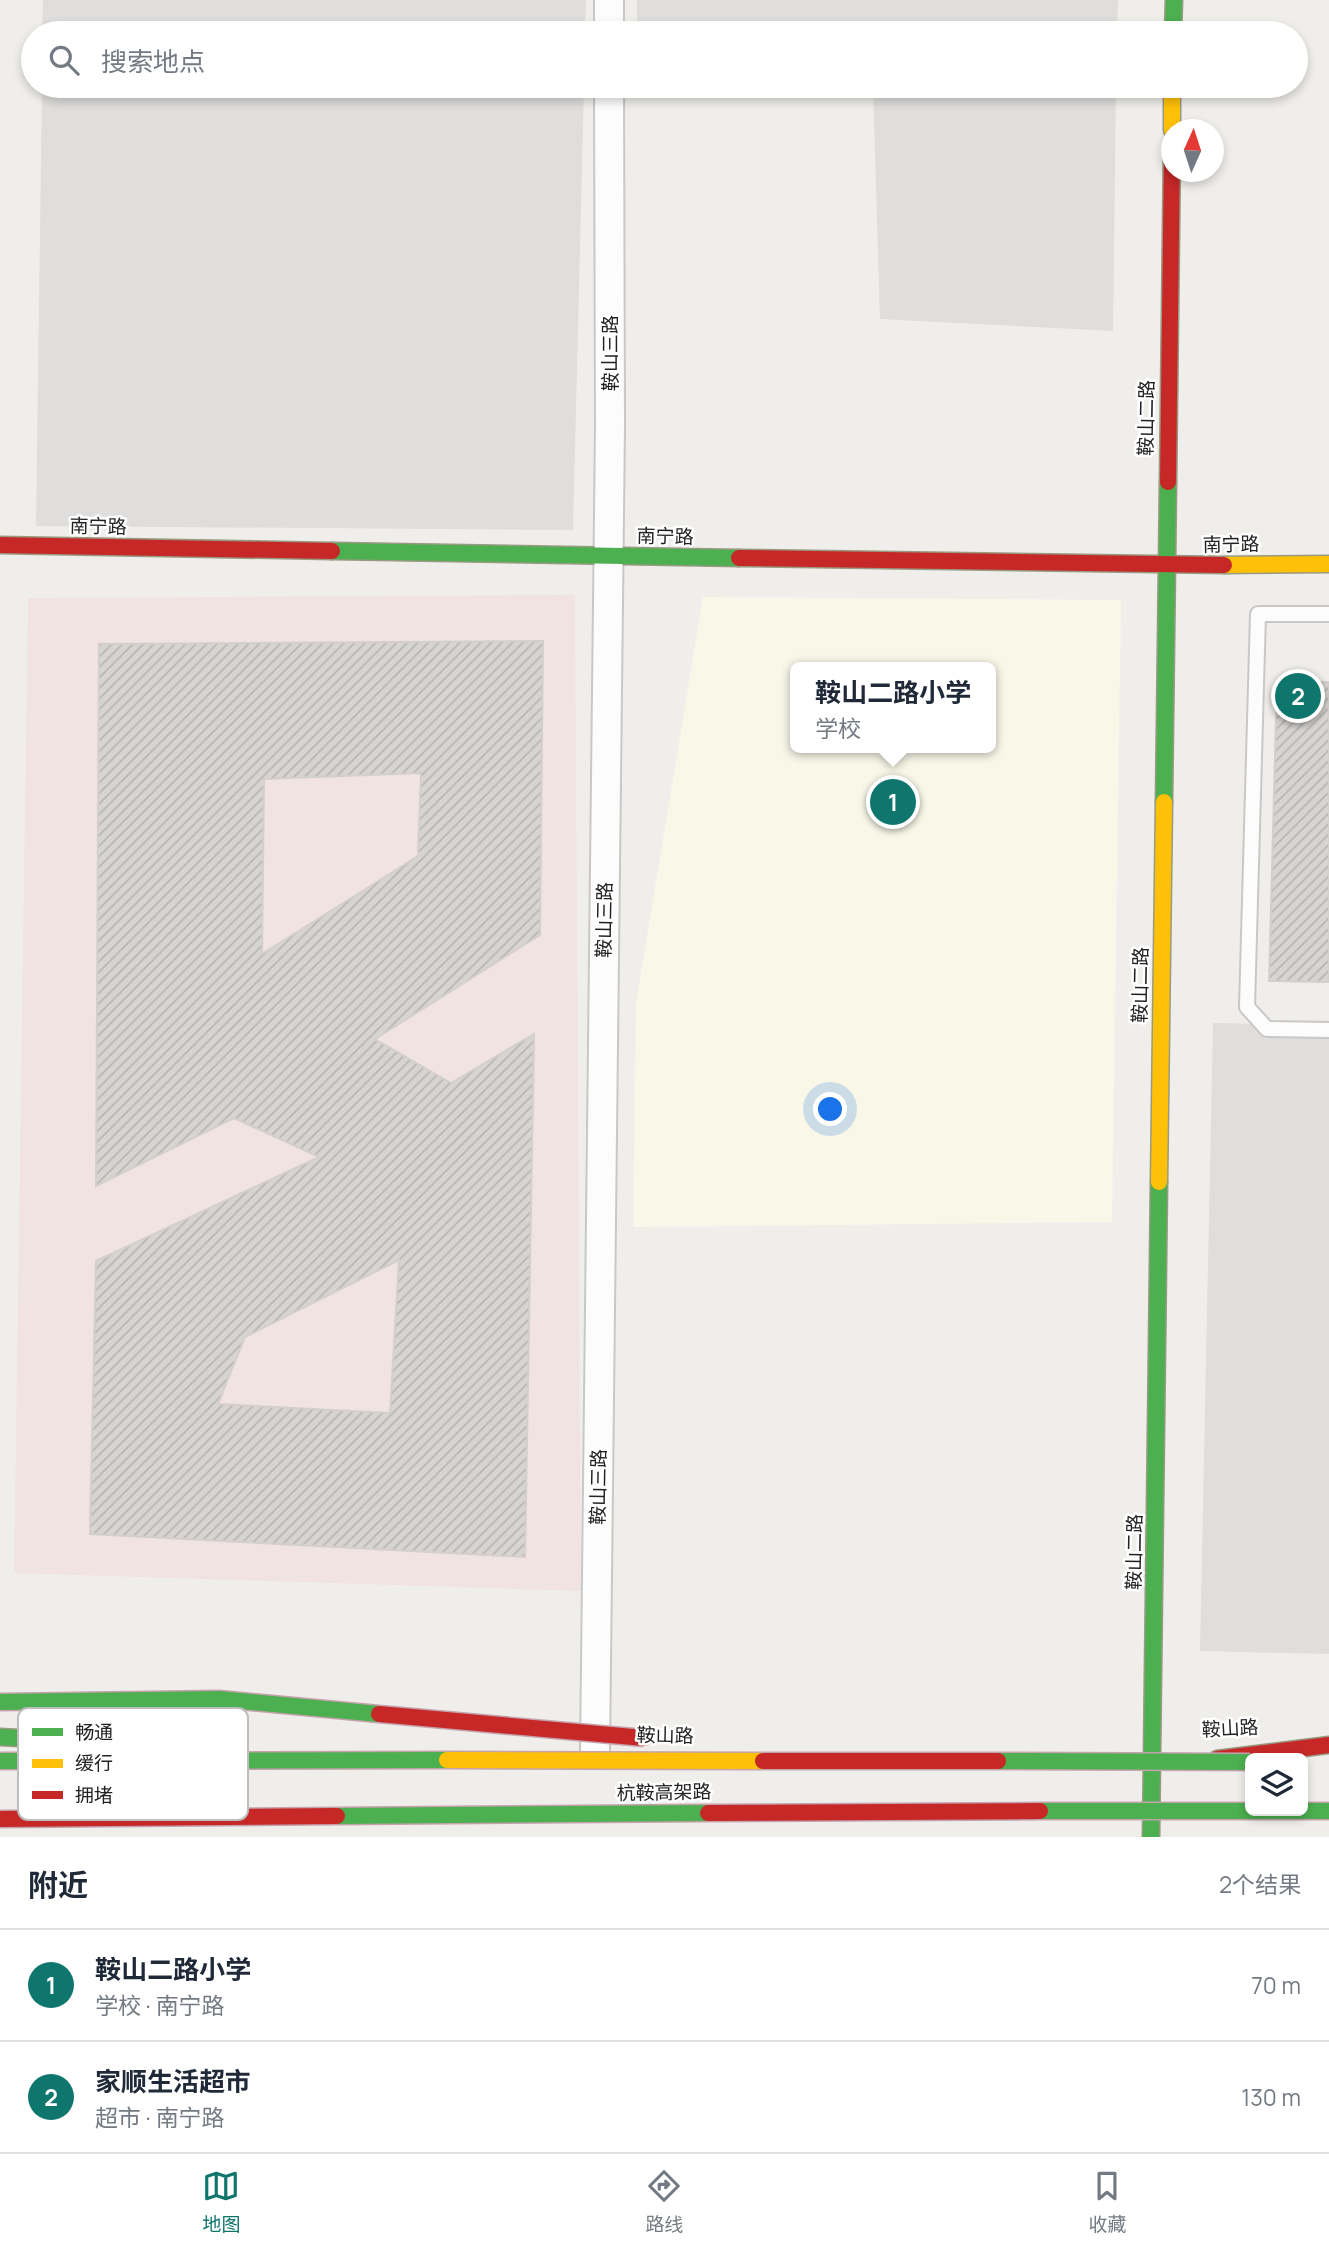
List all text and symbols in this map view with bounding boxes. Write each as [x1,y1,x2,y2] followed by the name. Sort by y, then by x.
[21,21,1308,98] search box
[45,41,83,79] icon: search
[101,43,205,79] text: 搜索地点
[1161,119,1224,182] north arrow
[597,315,623,391] street label: 鞍山三路
[1132,380,1160,456] street label: 鞍山二路
[69,513,127,539] street label: 南宁路
[636,523,694,549] street label: 南宁路
[1202,531,1260,557] street label: 南宁路
[790,662,996,753] popup
[1275,670,1321,722] pin: 2
[815,674,971,710] text: 鞍山二路小学
[815,712,861,744] text: 学校
[870,776,916,828] pin: 1
[590,882,618,958] street label: 鞍山三路
[1126,947,1154,1023] street label: 鞍山二路
[813,1092,847,1126] your location
[584,1449,612,1525] street label: 鞍山三路
[1120,1514,1148,1590] street label: 鞍山二路
[18,1708,248,1820] legend
[1201,1714,1259,1742] street label: 鞍山路
[75,1719,113,1745] text: 畅通
[636,1722,694,1748] street label: 鞍山路
[75,1750,113,1776] text: 缓行
[1245,1753,1308,1816] map controls
[1245,1753,1308,1816] button: layers
[616,1778,712,1806] street label: 杭鞍高架路
[75,1782,113,1808] text: 拥堵
[28,1864,88,1905] text: 附近
[1219,1868,1301,1900] text: 2个结果
[95,1951,251,1987] text: 鞍山二路小学
[46,1969,56,2001] text: 1
[1251,1969,1301,2001] text: 70 m
[95,1989,224,2021] text: 学校 · 南宁路
[95,2063,251,2099] text: 家顺生活超市
[44,2081,58,2113] text: 2
[1241,2081,1301,2113] text: 130 m
[95,2101,224,2133] text: 超市 · 南宁路
[202,2167,241,2237] tab: 地图
[645,2167,684,2237] tab: 路线
[1088,2167,1127,2237] tab: 收藏

